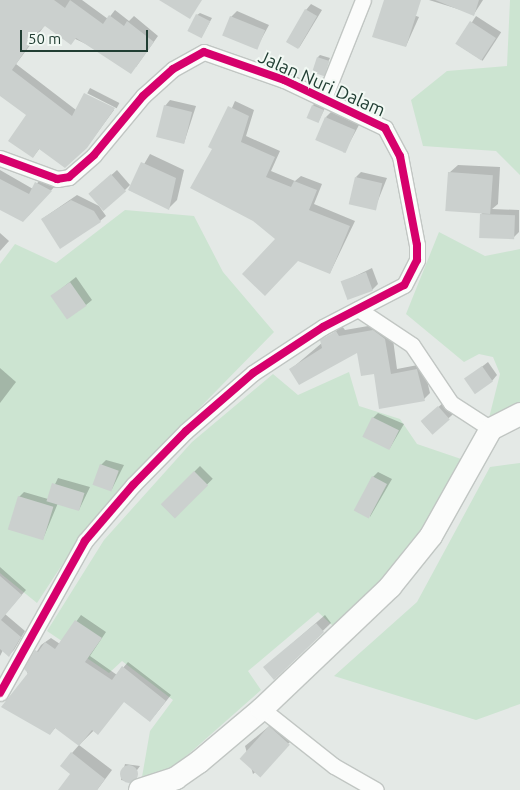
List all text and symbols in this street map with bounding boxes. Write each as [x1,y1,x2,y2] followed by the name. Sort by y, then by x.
[22,20,150,52] scale bar
[28,30,61,47] text: 50 m
[255,45,389,121] street label: Jalan Nuri Dalam

